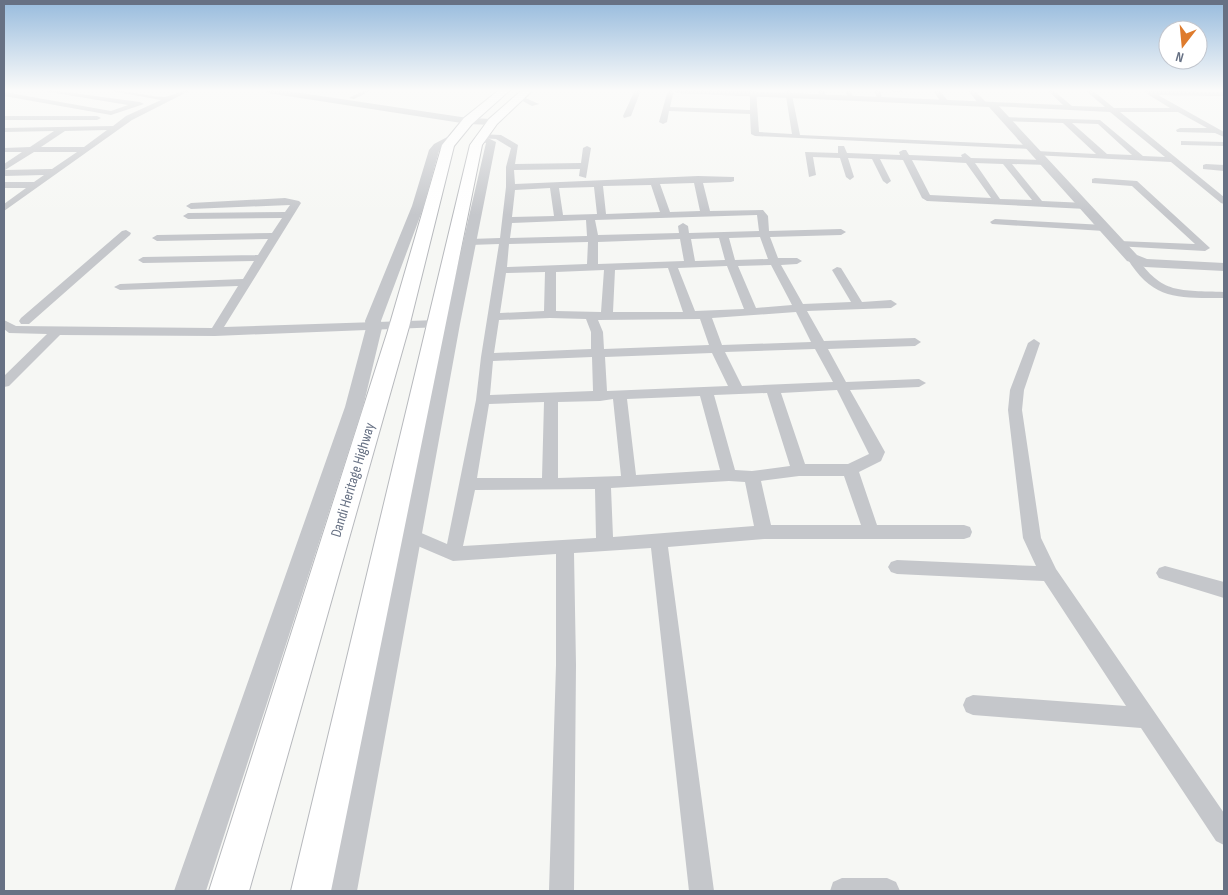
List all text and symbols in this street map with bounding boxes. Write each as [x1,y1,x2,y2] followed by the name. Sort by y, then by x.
[1158,20,1208,70] north arrow
[1174,48,1185,66] text: N
[327,420,380,540] street label: Dandi Heritage Highway

